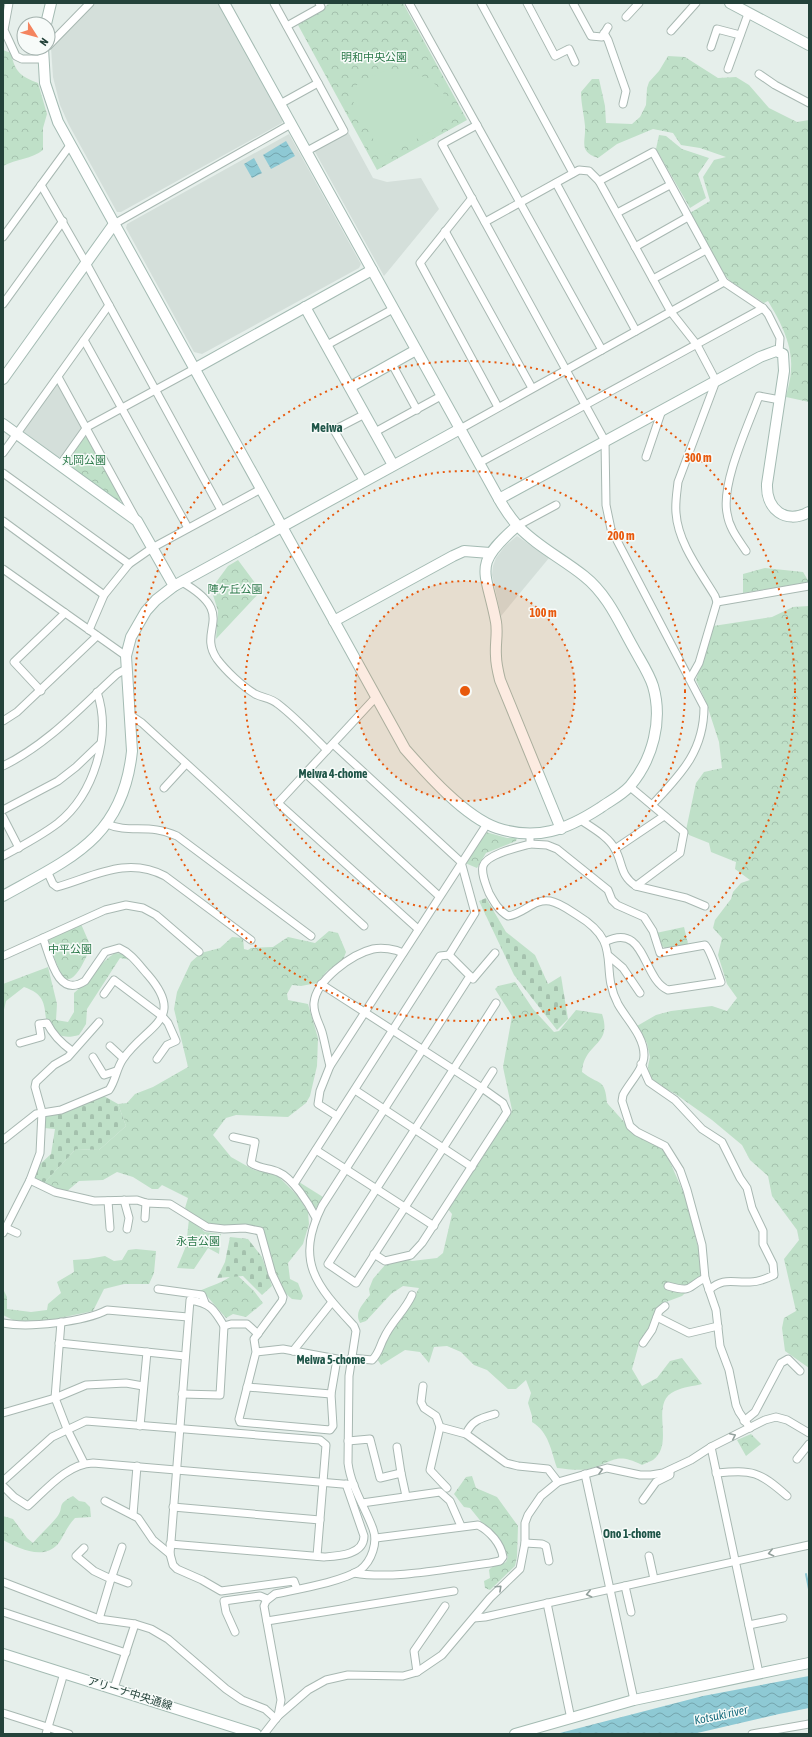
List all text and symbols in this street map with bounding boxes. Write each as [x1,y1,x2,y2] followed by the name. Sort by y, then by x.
[16,16,56,56] north arrow
[37,36,51,48] text: N
[341,51,407,63] park label: 明和中央公園
[311,420,343,435] district label: Meiwa
[684,451,712,465] text: 300 m
[62,454,106,466] park label: 丸岡公園
[607,529,635,543] text: 200 m
[208,583,263,595] park label: 陣ケ丘公園
[529,606,557,620] text: 100 m
[458,684,472,698] centre of rings
[298,767,368,781] district label: Meiwa 4-chome
[48,943,92,955] park label: 中平公園
[176,1235,220,1247] park label: 永吉公園
[296,1353,366,1367] district label: Meiwa 5-chome
[729,1433,736,1441] one-way arrow
[596,1466,603,1475] one-way arrow
[603,1527,662,1541] district label: Ono 1-chome
[768,1549,774,1557] one-way arrow
[494,1586,502,1593] one-way arrow
[586,1589,593,1597] one-way arrow
[86,1674,174,1712] street label: アリーナ中央通線
[693,1702,749,1727] water label: Kotsuki river

